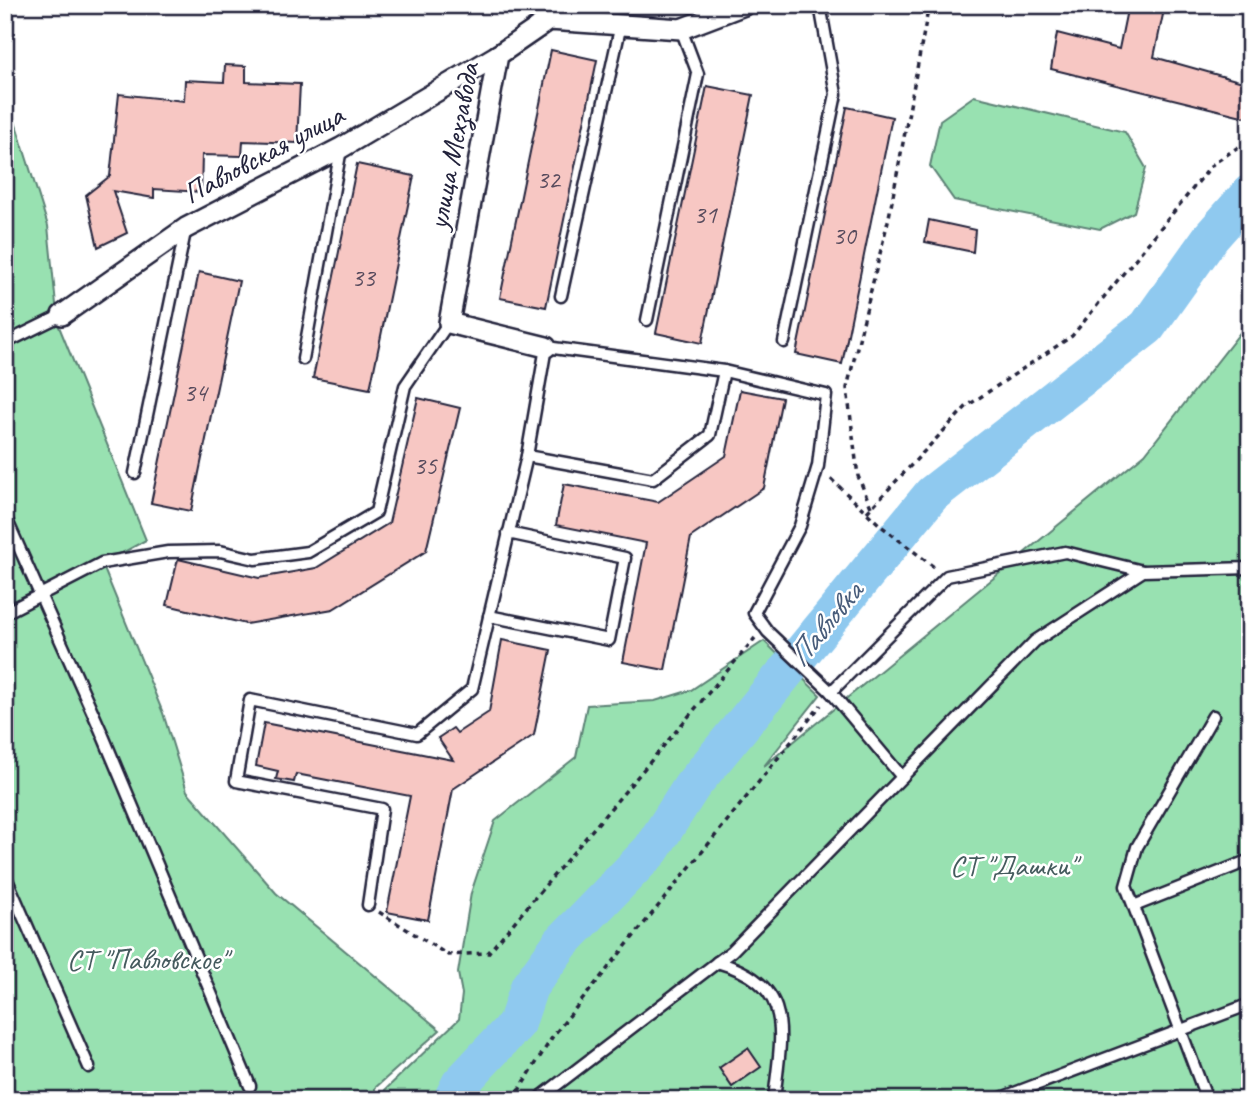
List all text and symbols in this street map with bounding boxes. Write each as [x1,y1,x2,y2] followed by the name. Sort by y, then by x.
[418,58,488,234] street label: улица Мехзавода
[176,95,352,212] street label: Павловская улица
[536,163,562,196] house number: 32
[693,198,718,231] house number: 31
[832,219,858,252] house number: 30
[351,261,377,294] house number: 33
[183,376,209,409] house number: 34
[413,449,438,482] house number: 35
[778,570,874,675] water label: Павловка
[950,846,1082,884] park label: СТ "Дашки"
[67,940,233,978] park label: СТ "Павловское"

